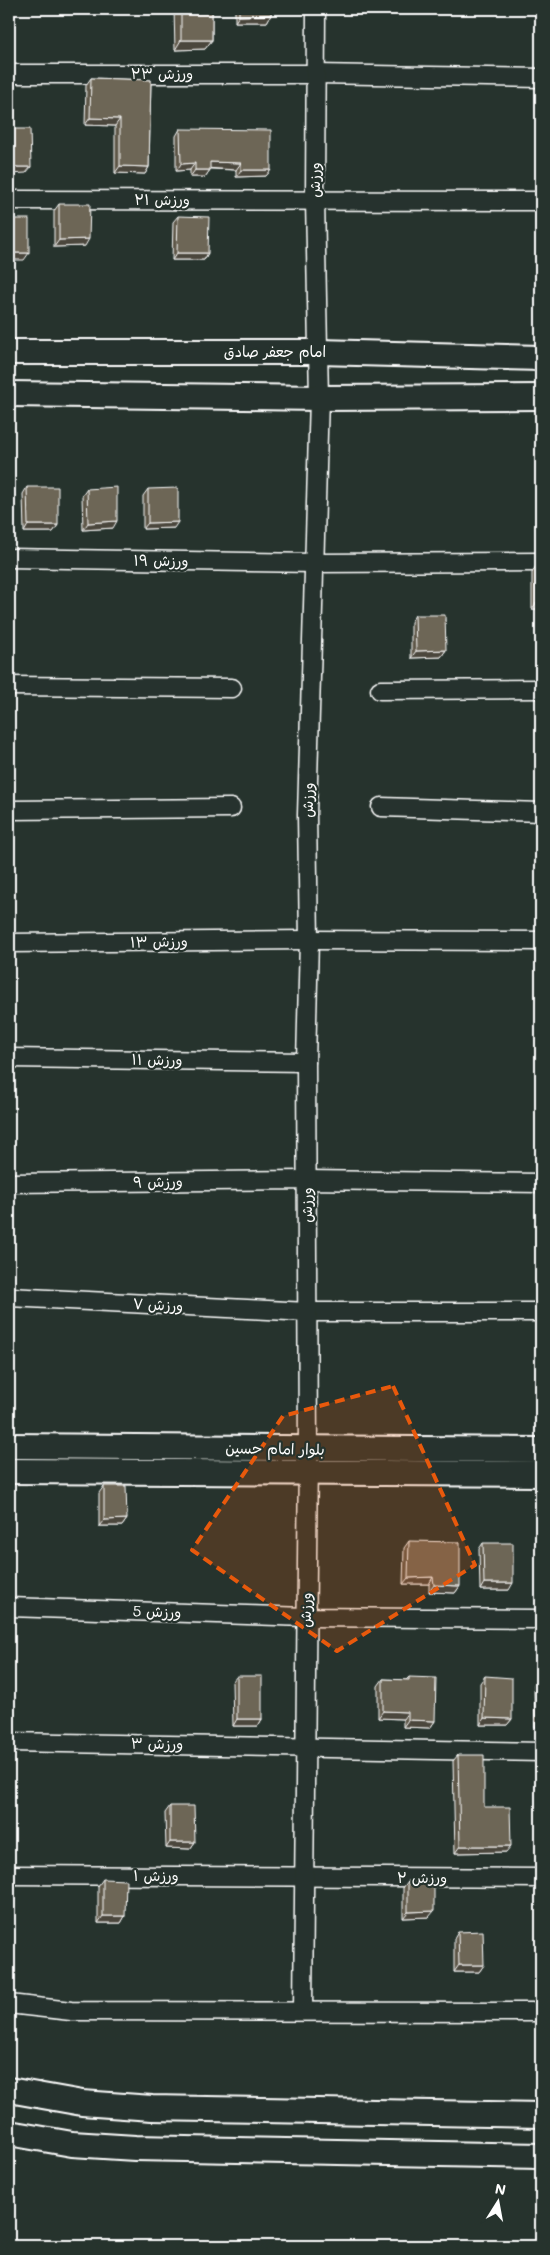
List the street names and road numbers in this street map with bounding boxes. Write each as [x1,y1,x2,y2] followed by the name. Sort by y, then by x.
[131,63,193,83] street label: ورزش ۲۳
[304,162,324,198] street label: ورزش
[134,189,190,209] street label: ورزش ۲۱
[224,341,326,363] street label: امام جعفر صادق
[133,550,189,570] street label: ورزش ۱۹
[297,782,317,818] street label: ورزش
[130,930,188,952] street label: ورزش ۱۳
[131,1049,183,1069] street label: ورزش ۱۱
[133,1171,183,1191] street label: ورزش ۹
[296,1187,316,1223] street label: ورزش
[132,1293,184,1315] street label: ورزش ۷
[225,1437,325,1461] street label: بلوار امام حسین
[295,1592,315,1628] street label: ورزش
[132,1600,182,1622] street label: ورزش 5
[131,1733,183,1753] street label: ورزش ۳
[133,1865,179,1885] street label: ورزش ۱
[397,1867,447,1887] street label: ورزش ۲

